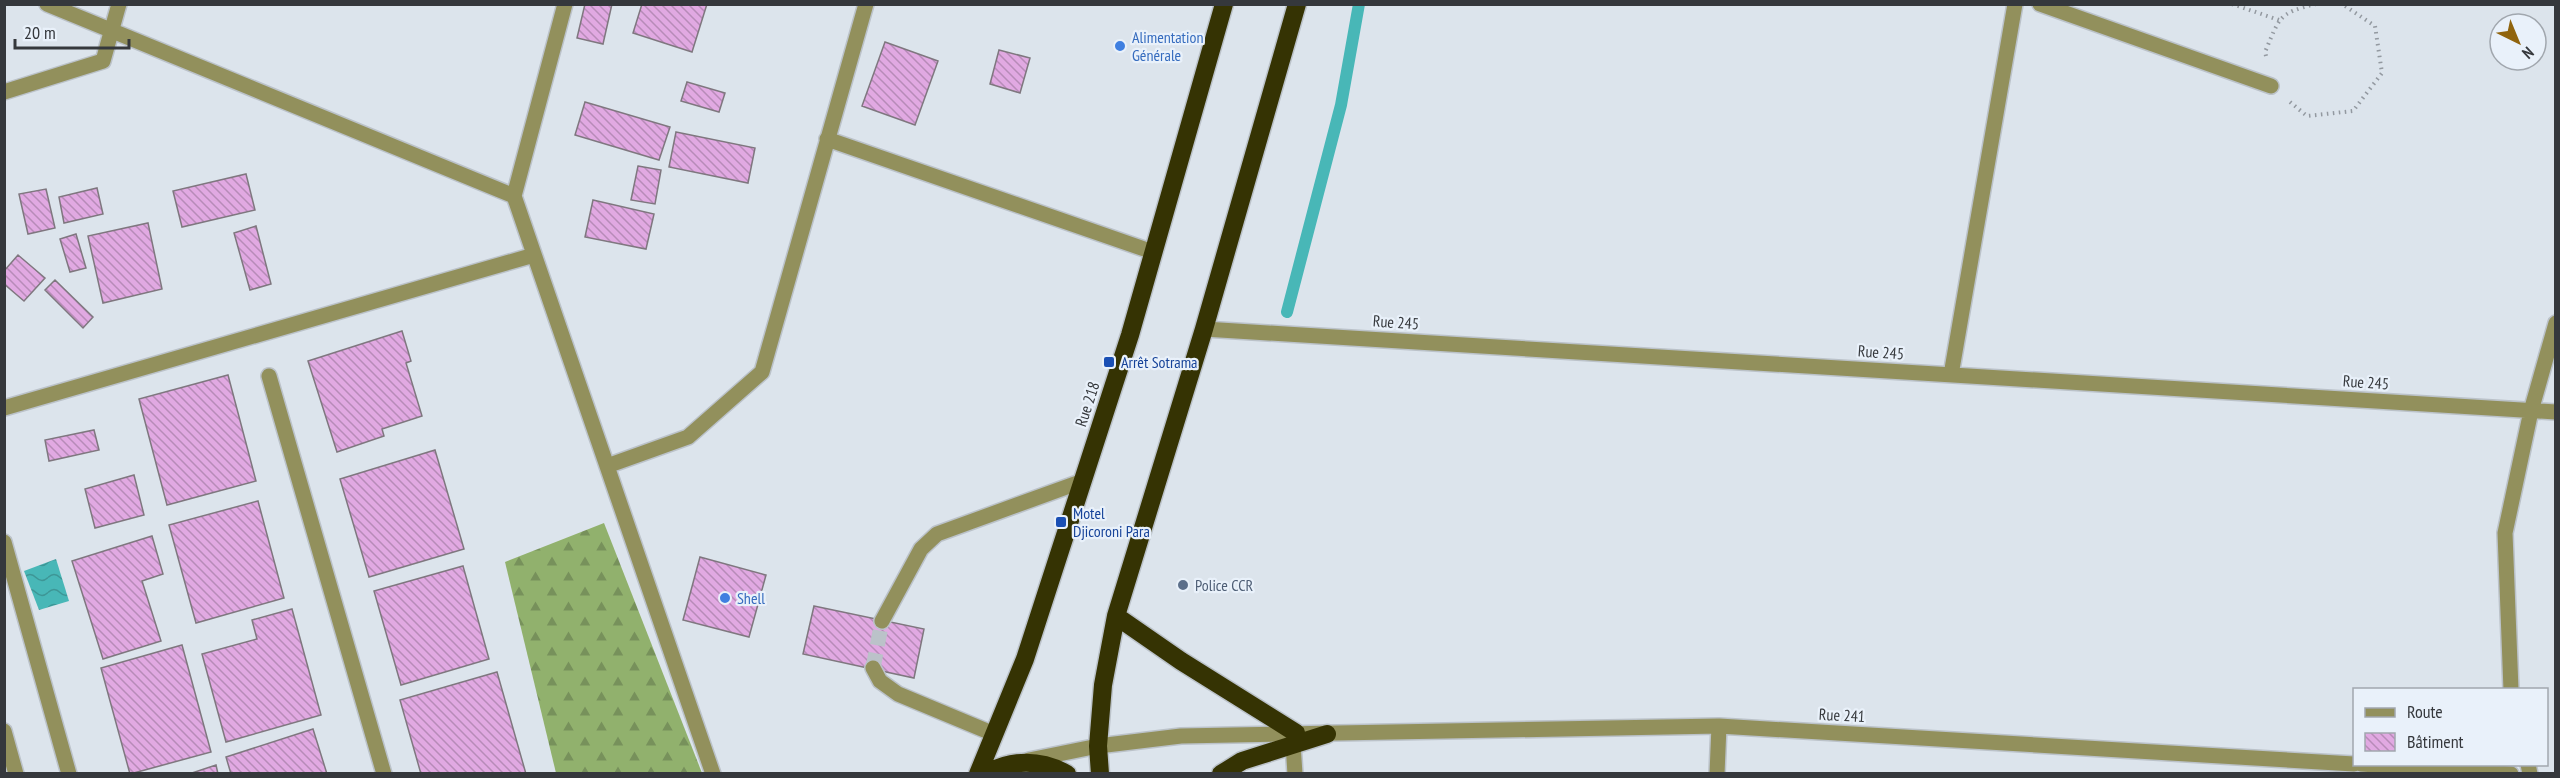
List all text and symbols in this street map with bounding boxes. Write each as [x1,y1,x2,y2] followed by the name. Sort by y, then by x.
[15,12,129,50] scale bar
[2488,12,2548,72] north arrow
[24,21,56,44] text: 20 m
[1132,27,1203,65] place label: Alimentation Générale
[1113,39,1127,53] marker: Alimentation Générale
[2518,43,2538,63] text: N
[1372,310,1420,334] street label: Rue 245
[1857,340,1905,364] street label: Rue 245
[1121,352,1198,372] place label: Arrêt Sotrama
[1102,355,1116,369] marker: Arrêt Sotrama
[2342,370,2390,394] street label: Rue 245
[1070,379,1104,429] street label: Rue 218
[1073,503,1150,541] place label: Motel Djicoroni Para
[1054,515,1068,529] marker: Motel Djicoroni Para
[1195,575,1254,595] place label: Police CCR
[1176,578,1190,592] marker: Police CCR
[737,588,765,608] place label: Shell
[718,591,732,605] marker: Shell
[2353,688,2548,766] legend
[2407,700,2443,723] text: Route
[1818,704,1866,726] street label: Rue 241
[2407,730,2464,753] text: Bâtiment

